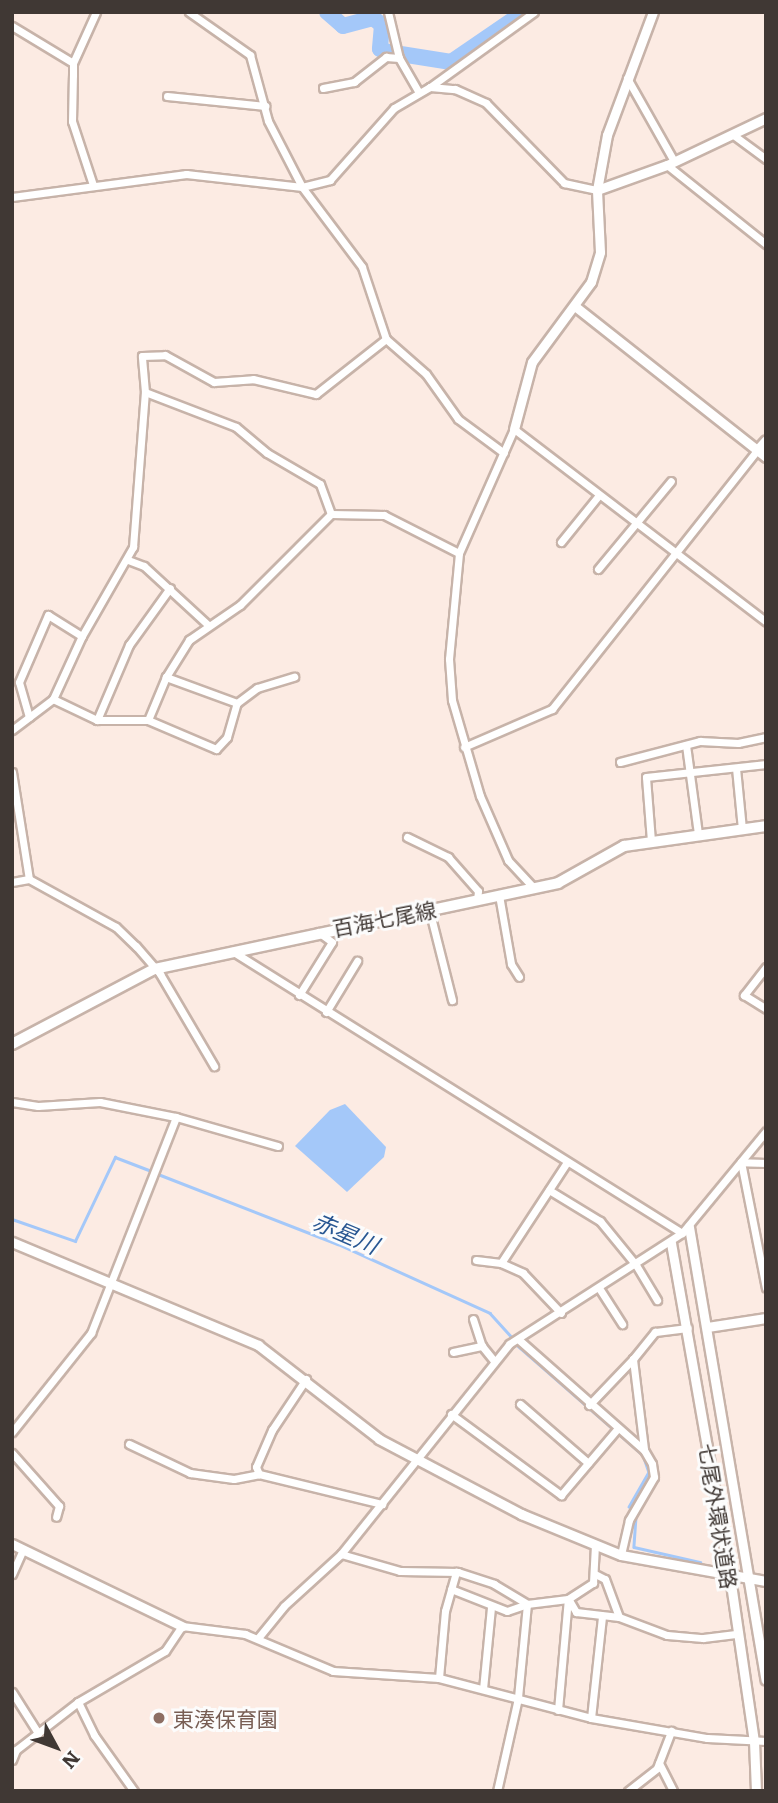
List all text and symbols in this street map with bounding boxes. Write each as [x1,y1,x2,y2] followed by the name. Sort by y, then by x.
[330,896,438,940] street label: 百海七尾線
[309,1206,383,1258] water label: 赤星川
[695,1441,743,1591] street label: 七尾外環状道路
[173,1705,278,1731] place label: 東湊保育園
[151,1710,167,1726] marker: 東湊保育園
[21,1712,91,1782] north arrow
[56,1746,88,1776] text: N

